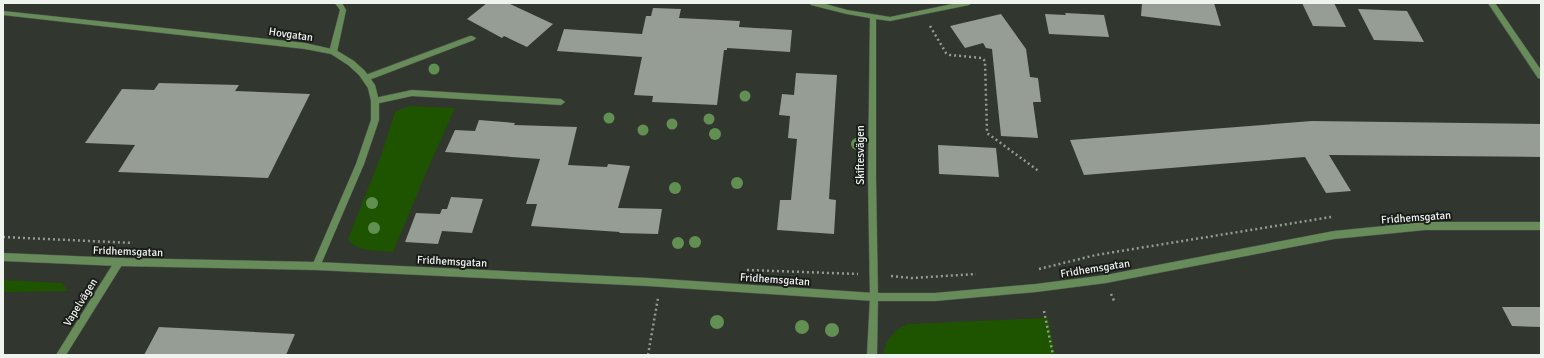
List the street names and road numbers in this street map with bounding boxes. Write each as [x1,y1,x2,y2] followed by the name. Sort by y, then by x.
[268,25,314,44] street label: Hovgatan
[854,125,867,185] street label: Skiftesvägen
[1381,209,1452,226] street label: Fridhemsgatan
[93,244,163,259] street label: Fridhemsgatan
[417,253,487,270] street label: Fridhemsgatan
[1059,257,1131,280] street label: Fridhemsgatan
[739,271,810,288] street label: Fridhemsgatan
[61,276,100,329] street label: Vapelvägen

